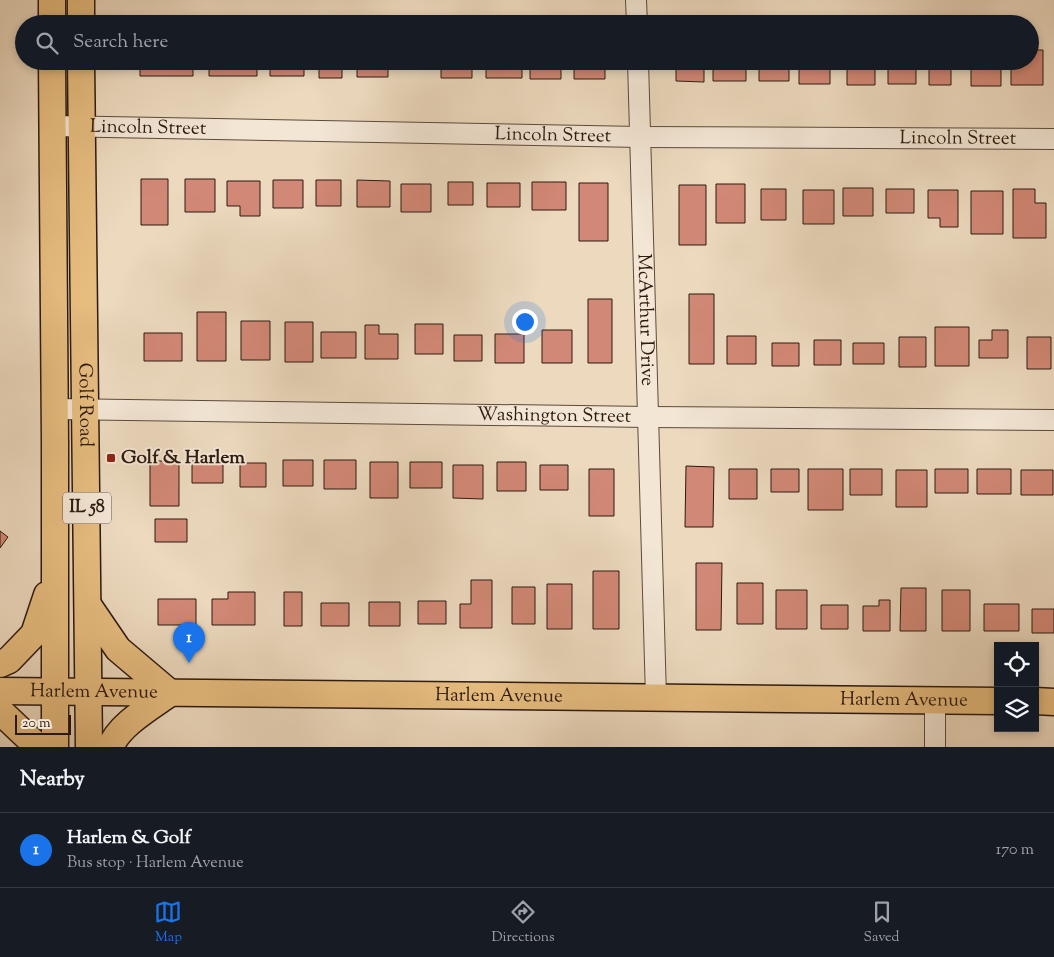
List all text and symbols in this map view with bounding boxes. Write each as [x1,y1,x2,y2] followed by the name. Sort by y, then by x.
[15,15,1039,70] search box
[33,29,61,57] icon: search
[73,29,168,56] text: Search here
[89,113,207,142] street label: Lincoln Street
[494,121,612,150] street label: Lincoln Street
[900,125,1017,152] street label: Lincoln Street
[630,253,661,387] street label: McArthur Drive
[512,309,538,335] your location
[71,363,99,448] street label: Golf Road
[477,401,632,430] street label: Washington Street
[121,445,245,472] place label: Golf & Harlem
[105,452,117,464] marker: Golf & Harlem
[63,492,111,524] road number: IL 58
[173,622,205,663] pin: 1
[994,642,1039,732] map controls
[994,642,1039,687] button: locate
[30,678,158,706] street label: Harlem Avenue
[435,682,563,710] street label: Harlem Avenue
[840,686,968,714] street label: Harlem Avenue
[994,687,1039,732] button: layers
[15,712,71,735] scale bar
[22,714,51,734] text: 20 m
[20,765,85,795] text: Nearby
[67,825,191,852] text: Harlem & Golf
[33,839,39,862] text: 1
[996,839,1034,862] text: 170 m
[67,852,244,875] text: Bus stop · Harlem Avenue
[154,898,182,948] tab: Map
[491,898,555,948] tab: Directions
[864,898,899,948] tab: Saved

